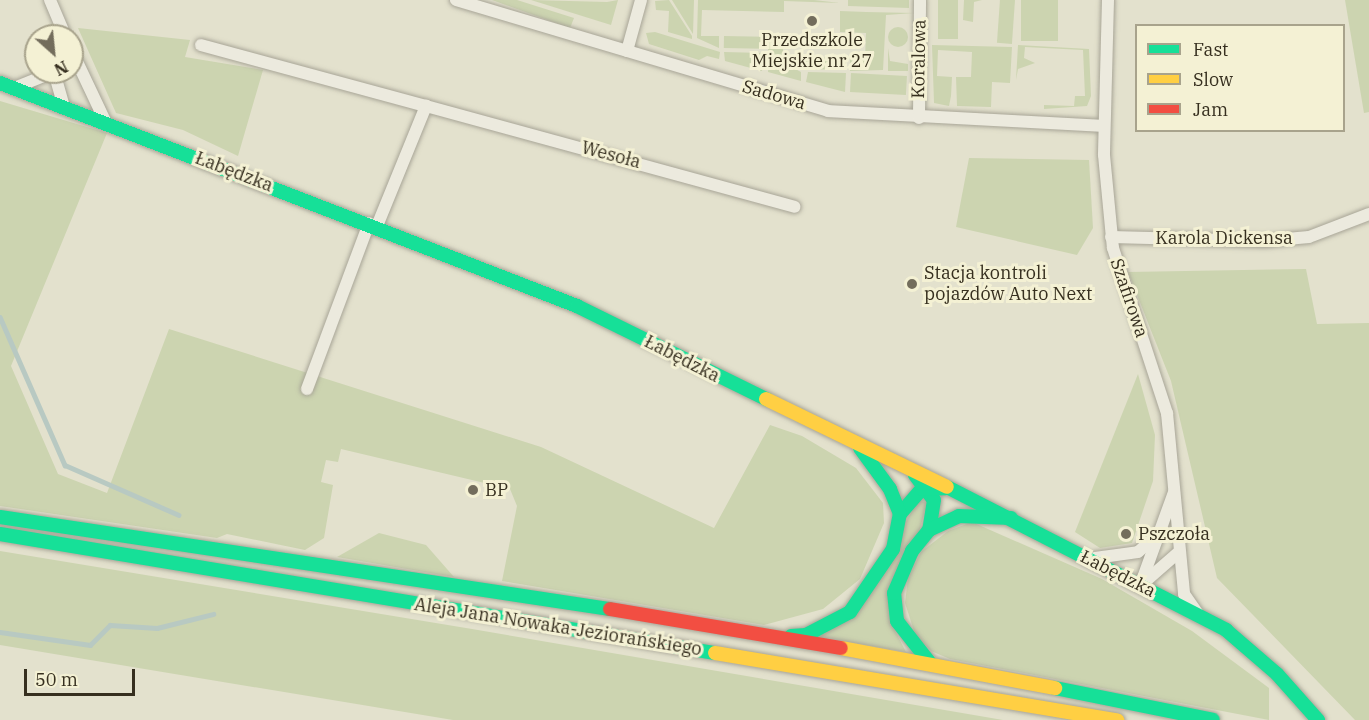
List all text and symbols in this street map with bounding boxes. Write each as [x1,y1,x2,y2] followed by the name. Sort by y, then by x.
[805,14,819,28] marker: Przedszkole Miejskie nr 27
[908,19,930,99] street label: Koralowa
[24,24,84,84] north arrow
[1135,24,1345,132] legend
[752,30,872,72] place label: Przedszkole Miejskie nr 27
[1193,38,1228,61] text: Fast
[51,56,71,80] text: N
[1193,68,1233,91] text: Slow
[740,76,808,114] street label: Sadowa
[1193,98,1228,121] text: Jam
[579,137,643,173] street label: Wesoła
[192,147,276,197] street label: Łabędzka
[1155,227,1293,249] street label: Karola Dickensa
[1105,256,1153,340] street label: Szafirowa
[924,263,1092,306] place label: Stacja kontroli pojazdów Auto Next
[905,277,919,291] marker: Stacja kontroli pojazdów Auto Next
[641,331,723,387] street label: Łabędzka
[485,479,508,501] place label: BP
[466,483,480,497] marker: BP
[1138,523,1210,545] place label: Pszczoła
[1119,527,1133,541] marker: Pszczoła
[1077,546,1159,602] street label: Łabędzka
[413,594,703,660] street label: Aleja Jana Nowaka-Jeziorańskiego
[27,657,138,695] scale bar
[35,668,78,691] text: 50 m

